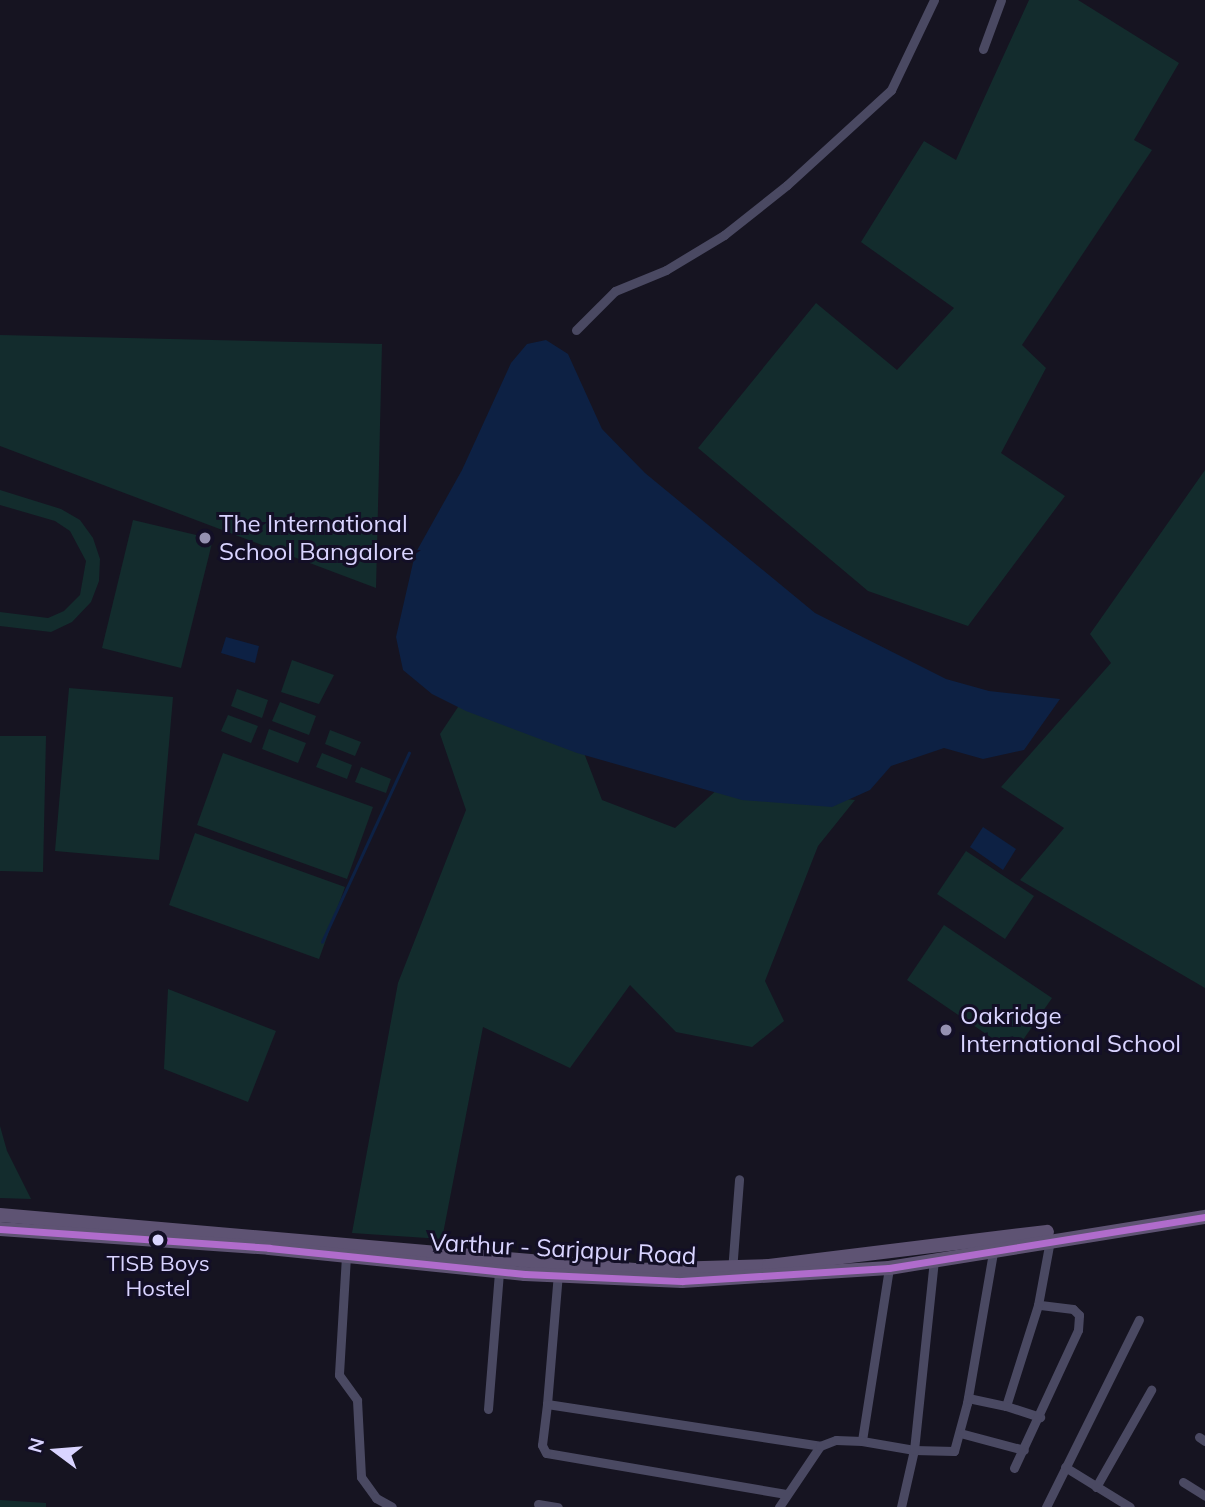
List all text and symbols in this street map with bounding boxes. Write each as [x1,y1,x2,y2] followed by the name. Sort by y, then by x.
[219,510,414,566] place label: The International School Bangalore
[197,530,213,546] marker: The International School Bangalore
[960,1002,1181,1058] place label: Oakridge International School
[938,1022,954,1038] marker: Oakridge International School
[429,1228,697,1270] street label: Varthur - Sarjapur Road
[151,1233,165,1247] marker: TISB Boys Hostel
[106,1250,210,1302] place label: TISB Boys Hostel
[21,1416,91,1486] north arrow
[22,1435,49,1455] text: N

